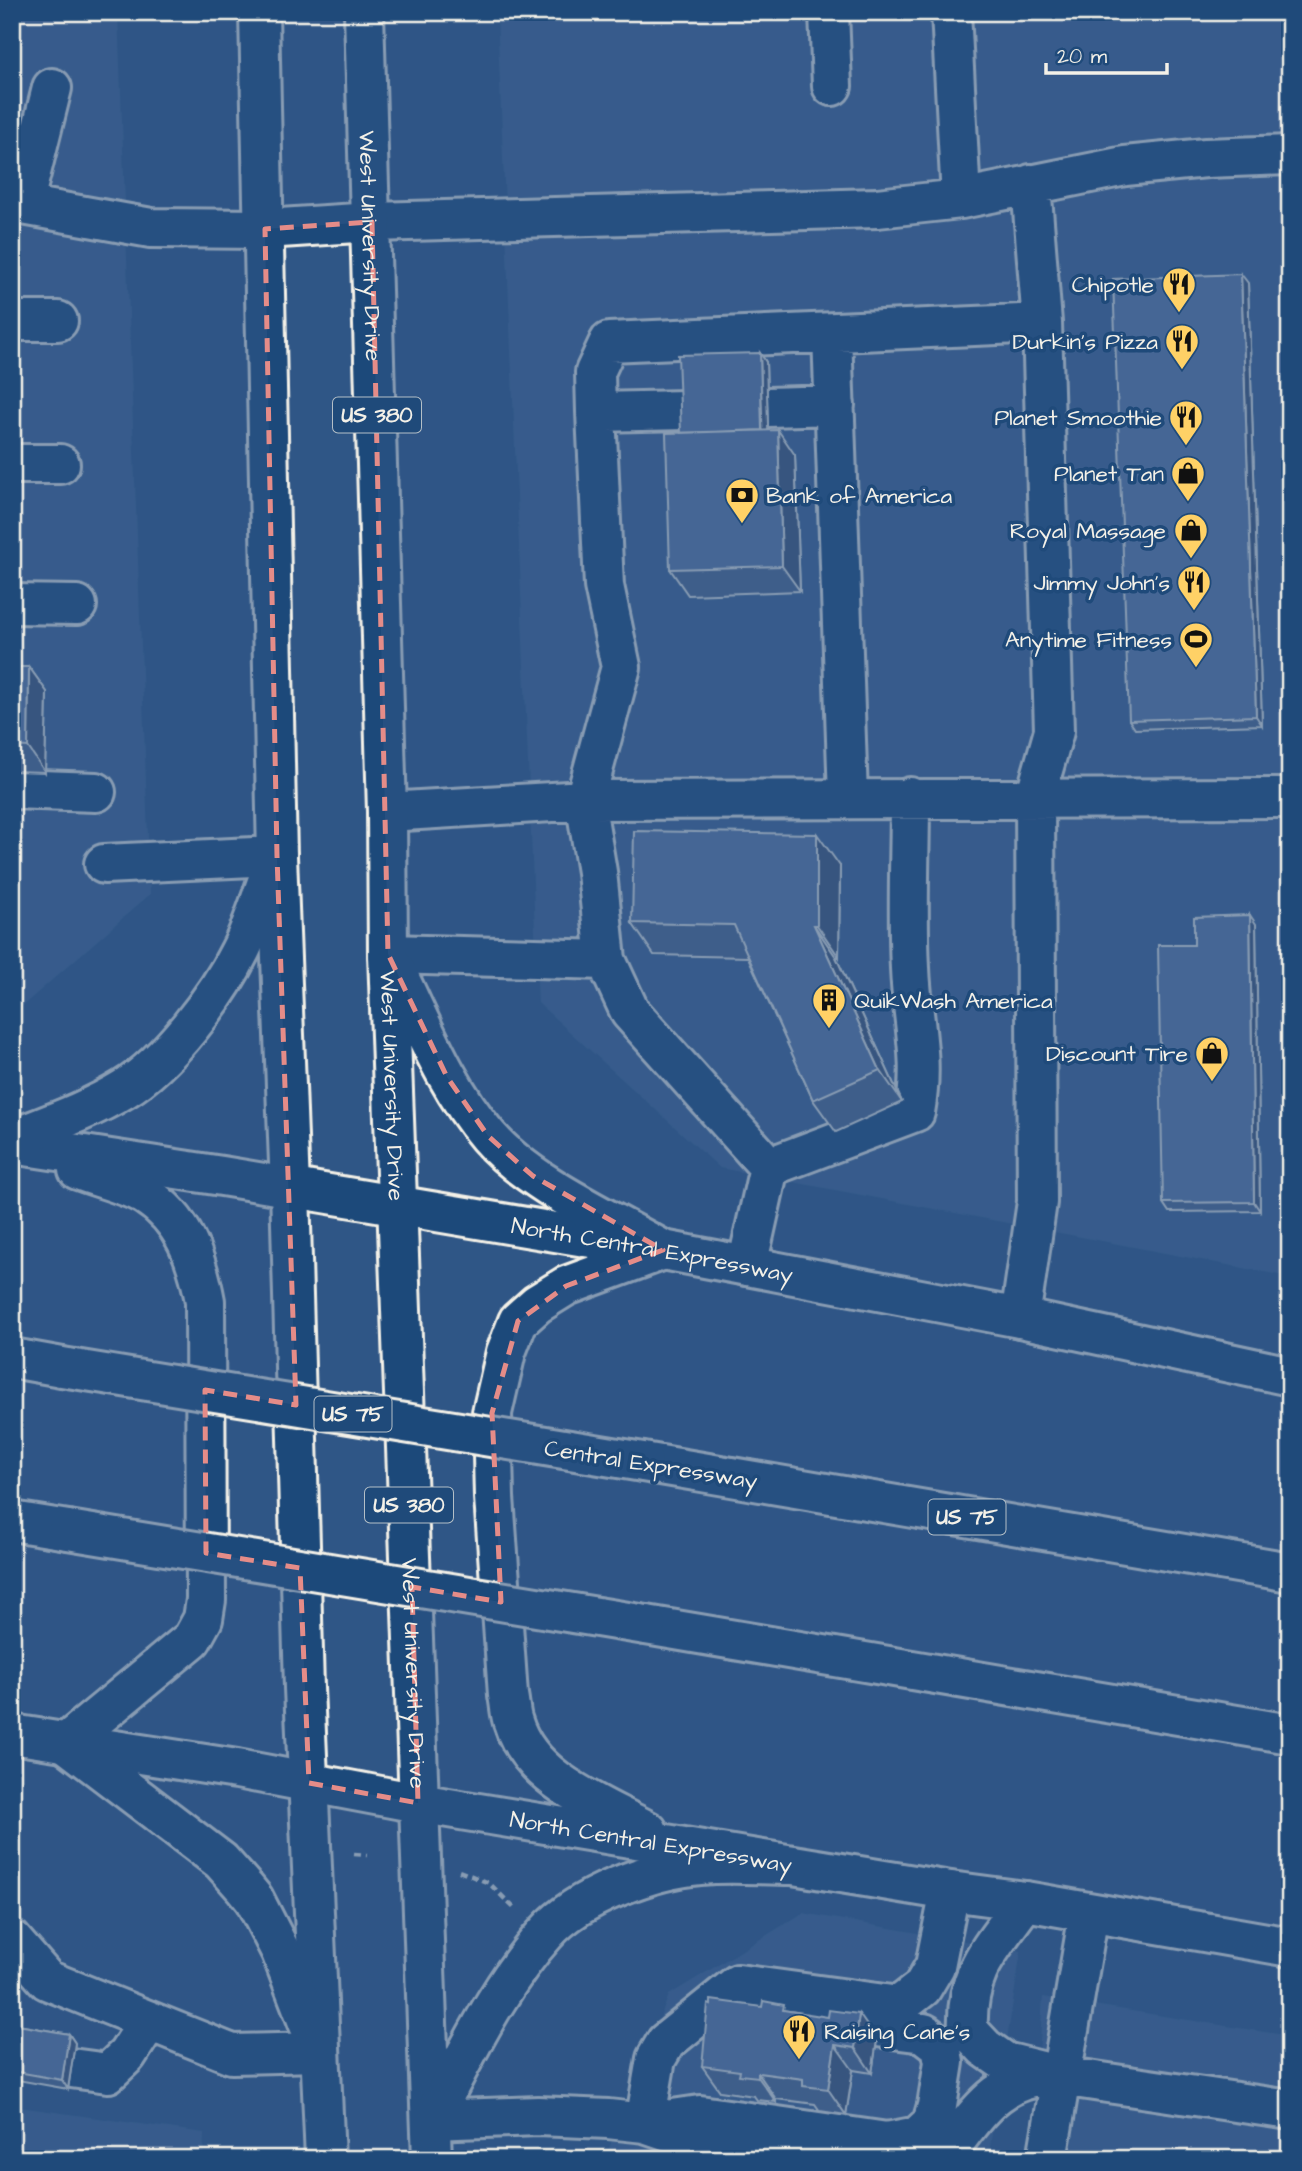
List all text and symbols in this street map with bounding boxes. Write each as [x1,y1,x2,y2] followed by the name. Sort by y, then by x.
[1046,32,1167,76] scale bar
[1057,42,1108,71] text: 20 m
[350,130,389,362] street label: West University Drive
[1160,265,1198,314] restaurant icon: Chipotle
[1072,269,1154,301] place label: Chipotle
[1163,322,1201,371] restaurant icon: Durkin's Pizza
[1012,326,1158,358] place label: Durkin's Pizza
[333,398,421,432] road number: US 380
[1167,398,1205,447] restaurant icon: Planet Smoothie
[994,402,1162,434] place label: Planet Smoothie
[1169,454,1207,503] shop icon: Planet Tan
[1054,458,1164,490] place label: Planet Tan
[723,476,761,525] bank icon: Bank of America
[766,480,952,512] place label: Bank of America
[1172,511,1210,560] shop icon: Royal Massage
[1010,515,1166,548] place label: Royal Massage
[1175,563,1213,612] restaurant icon: Jimmy John's
[1033,567,1170,600] place label: Jimmy John's
[1177,620,1215,669] sports icon: Anytime Fitness
[1005,624,1172,657] place label: Anytime Fitness
[372,970,412,1202] street label: West University Drive
[810,981,848,1030] building icon: QuikWash America
[854,985,1053,1017] place label: QuikWash America
[1193,1034,1231,1083] shop icon: Discount Tire
[1046,1038,1188,1070] place label: Discount Tire
[509,1210,796,1292] street label: North Central Expressway
[314,1396,392,1432] road number: US 75
[542,1432,760,1499] street label: Central Expressway
[365,1488,453,1522] road number: US 380
[928,1500,1006,1534] road number: US 75
[393,1557,433,1789] street label: West University Drive
[507,1803,794,1883] street label: North Central Expressway
[780,2012,818,2061] restaurant icon: Raising Cane's
[824,2016,970,2049] place label: Raising Cane's

